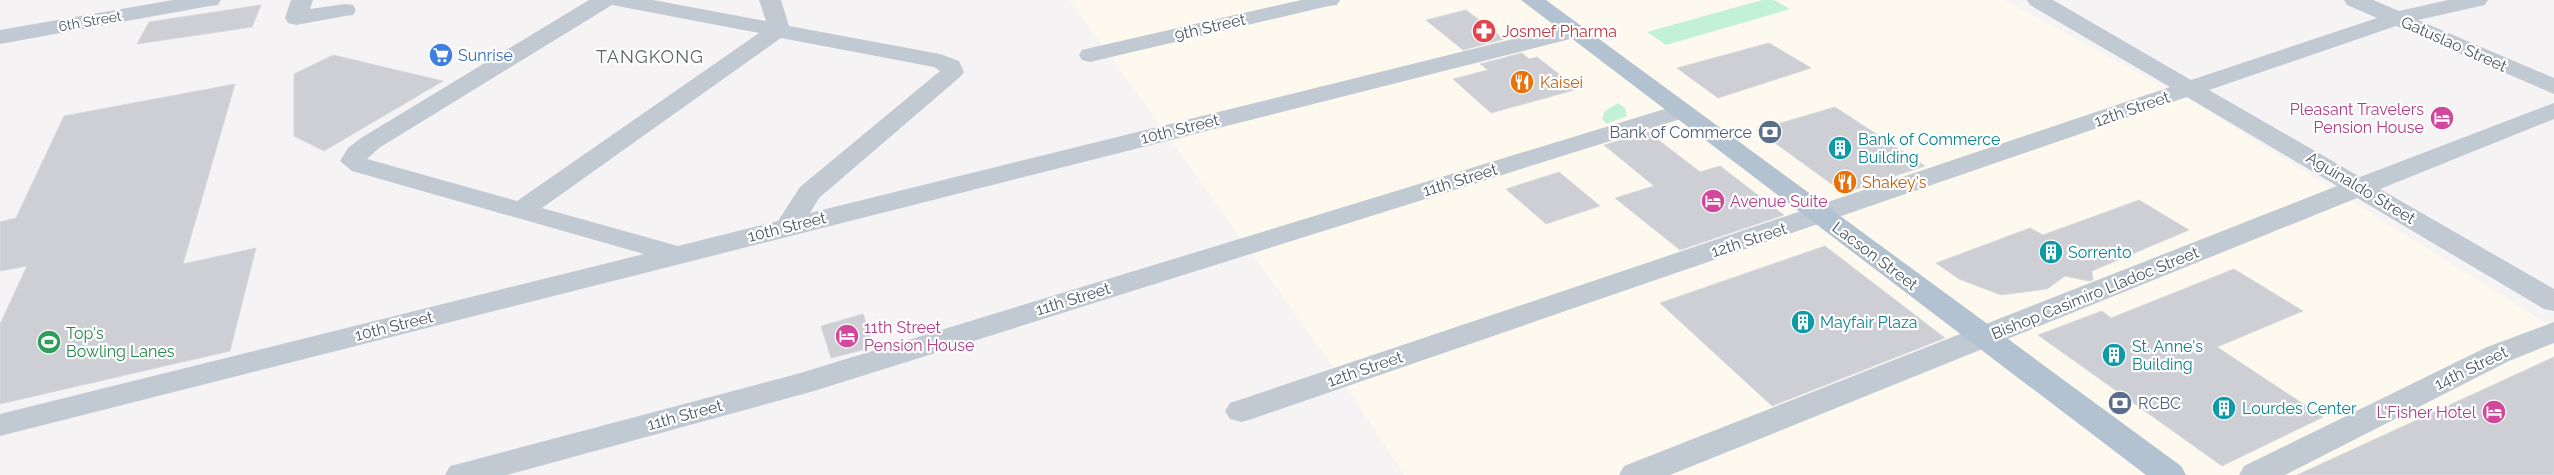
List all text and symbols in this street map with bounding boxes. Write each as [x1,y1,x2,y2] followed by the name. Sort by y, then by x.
[57,8,123,34] street label: 6th Street
[1173,9,1248,44] street label: 9th Street
[2398,12,2510,76] street label: Gatuslao Street
[1471,18,1497,44] pharmacy icon: Josmef Pharma
[1502,22,1617,41] place label: Josmef Pharma
[428,42,454,68] supermarket icon: Sunrise
[458,46,513,65] place label: Sunrise
[596,46,704,67] district label: TANGKONG
[1509,69,1535,95] restaurant icon: Kaisei
[1540,73,1583,92] place label: Kaisei
[2092,87,2173,131] street label: 12th Street
[2290,100,2424,137] place label: Pleasant Travelers Pension House
[2429,105,2455,131] hotel icon: Pleasant Travelers Pension House
[1139,110,1222,148] street label: 10th Street
[1757,119,1783,145] bank icon: Bank of Commerce
[1610,123,1752,142] place label: Bank of Commerce
[1858,130,2000,167] place label: Bank of Commerce Building
[1827,135,1853,161] building icon: Bank of Commerce Building
[2303,148,2419,228] street label: Aguinaldo Street
[1420,159,1500,200] street label: 11th Street
[1832,169,1858,195] restaurant icon: Shakey's
[1862,173,1927,192] place label: Shakey's
[1700,188,1726,214] hotel icon: Avenue Suite
[1730,192,1828,211] place label: Avenue Suite
[746,208,829,246] street label: 10th Street
[1829,218,1922,295] street label: Lacson Street
[1709,219,1790,261] street label: 12th Street
[2038,239,2064,265] building icon: Sorrento
[1989,242,2202,343] street label: Bishop Casimiro Lladoc Street
[2068,243,2132,262] place label: Sorrento
[1033,278,1113,319] street label: 11th Street
[353,307,436,345] street label: 10th Street
[1790,309,1816,335] building icon: Mayfair Plaza
[1820,313,1917,332] place label: Mayfair Plaza
[864,318,974,355] place label: 11th Street Pension House
[834,323,860,349] hotel icon: 11th Street Pension House
[66,324,175,361] place label: Top's Bowling Lanes
[36,329,62,355] sports icon: Top's Bowling Lanes
[2132,337,2203,374] place label: St. Anne's Building
[2101,342,2127,368] building icon: St. Anne's Building
[2431,342,2511,394] street label: 14th Street
[1325,347,1406,391] street label: 12th Street
[2107,390,2133,416] bank icon: RCBC
[2138,394,2181,413] place label: RCBC
[2211,395,2237,421] building icon: Lourdes Center
[645,396,725,434] street label: 11th Street
[2242,399,2357,418] place label: Lourdes Center
[2481,399,2507,425] hotel icon: L'Fisher Hotel
[2376,403,2477,422] place label: L'Fisher Hotel

